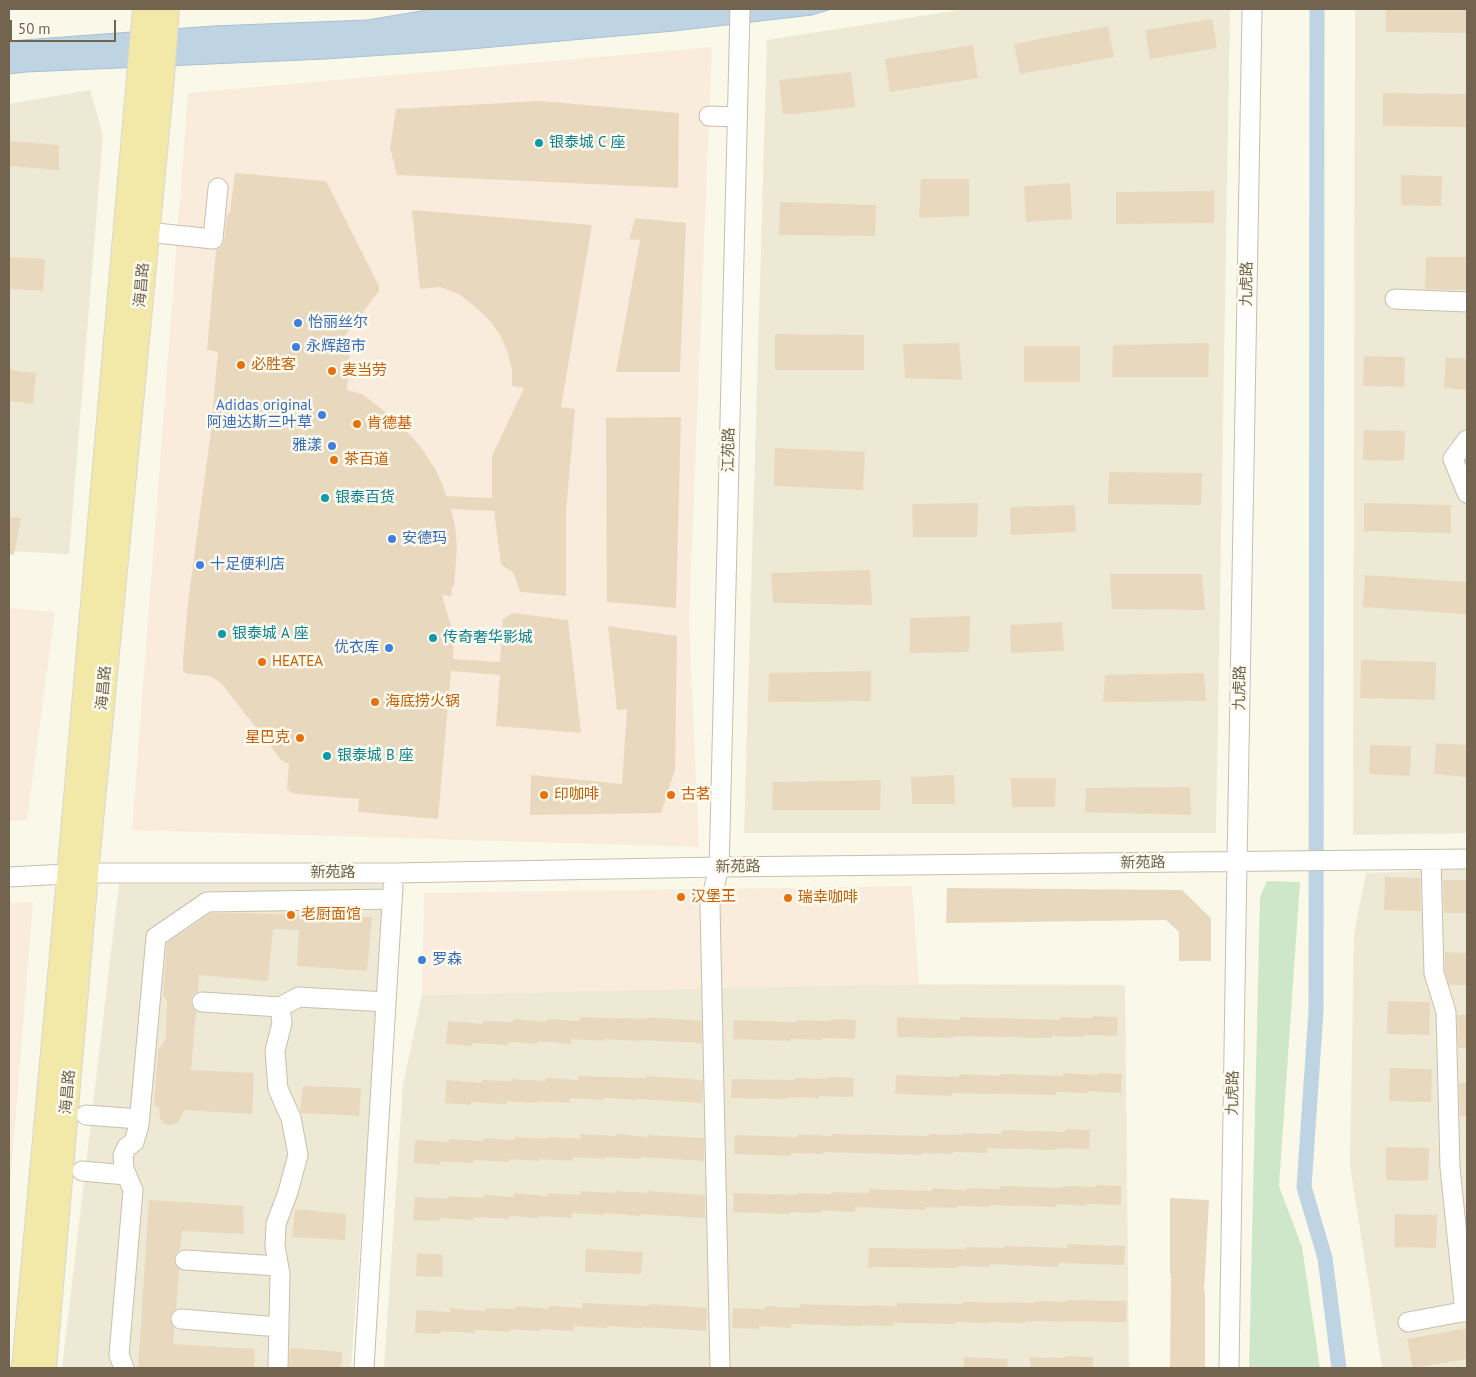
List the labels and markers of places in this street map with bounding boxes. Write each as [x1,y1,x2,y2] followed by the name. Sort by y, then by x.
[549,134,626,152] place label: 银泰城 C 座
[533,137,545,149] marker: 银泰城 C 座
[308,314,368,332] place label: 怡丽丝尔
[292,317,304,329] marker: 怡丽丝尔
[306,338,366,356] place label: 永辉超市
[290,341,302,353] marker: 永辉超市
[251,356,296,374] place label: 必胜客
[235,359,247,371] marker: 必胜客
[342,362,387,380] place label: 麦当劳
[326,365,338,377] marker: 麦当劳
[207,397,312,432] place label: Adidas original 阿迪达斯三叶草
[316,409,328,421] marker: Adidas original 阿迪达斯三叶草
[367,415,412,433] place label: 肯德基
[351,418,363,430] marker: 肯德基
[292,437,322,455] place label: 雅漾
[326,440,338,452] marker: 雅漾
[344,451,389,469] place label: 茶百道
[328,454,340,466] marker: 茶百道
[335,489,395,507] place label: 银泰百货
[319,492,331,504] marker: 银泰百货
[402,530,447,548] place label: 安德玛
[386,533,398,545] marker: 安德玛
[210,556,285,574] place label: 十足便利店
[194,559,206,571] marker: 十足便利店
[232,625,309,643] place label: 银泰城 A 座
[216,628,228,640] marker: 银泰城 A 座
[443,629,533,647] place label: 传奇奢华影城
[427,632,439,644] marker: 传奇奢华影城
[334,639,379,657] place label: 优衣库
[383,642,395,654] marker: 优衣库
[272,653,323,671] place label: HEATEA
[256,656,268,668] marker: HEATEA
[385,693,460,711] place label: 海底捞火锅
[369,696,381,708] marker: 海底捞火锅
[245,729,290,747] place label: 星巴克
[294,732,306,744] marker: 星巴克
[337,747,414,765] place label: 银泰城 B 座
[321,750,333,762] marker: 银泰城 B 座
[554,786,599,804] place label: 印咖啡
[681,786,711,804] place label: 古茗
[538,789,550,801] marker: 印咖啡
[665,789,677,801] marker: 古茗
[691,888,736,906] place label: 汉堡王
[798,889,858,907] place label: 瑞幸咖啡
[675,891,687,903] marker: 汉堡王
[782,892,794,904] marker: 瑞幸咖啡
[301,906,361,924] place label: 老厨面馆
[285,909,297,921] marker: 老厨面馆
[432,951,462,969] place label: 罗森
[416,954,428,966] marker: 罗森

